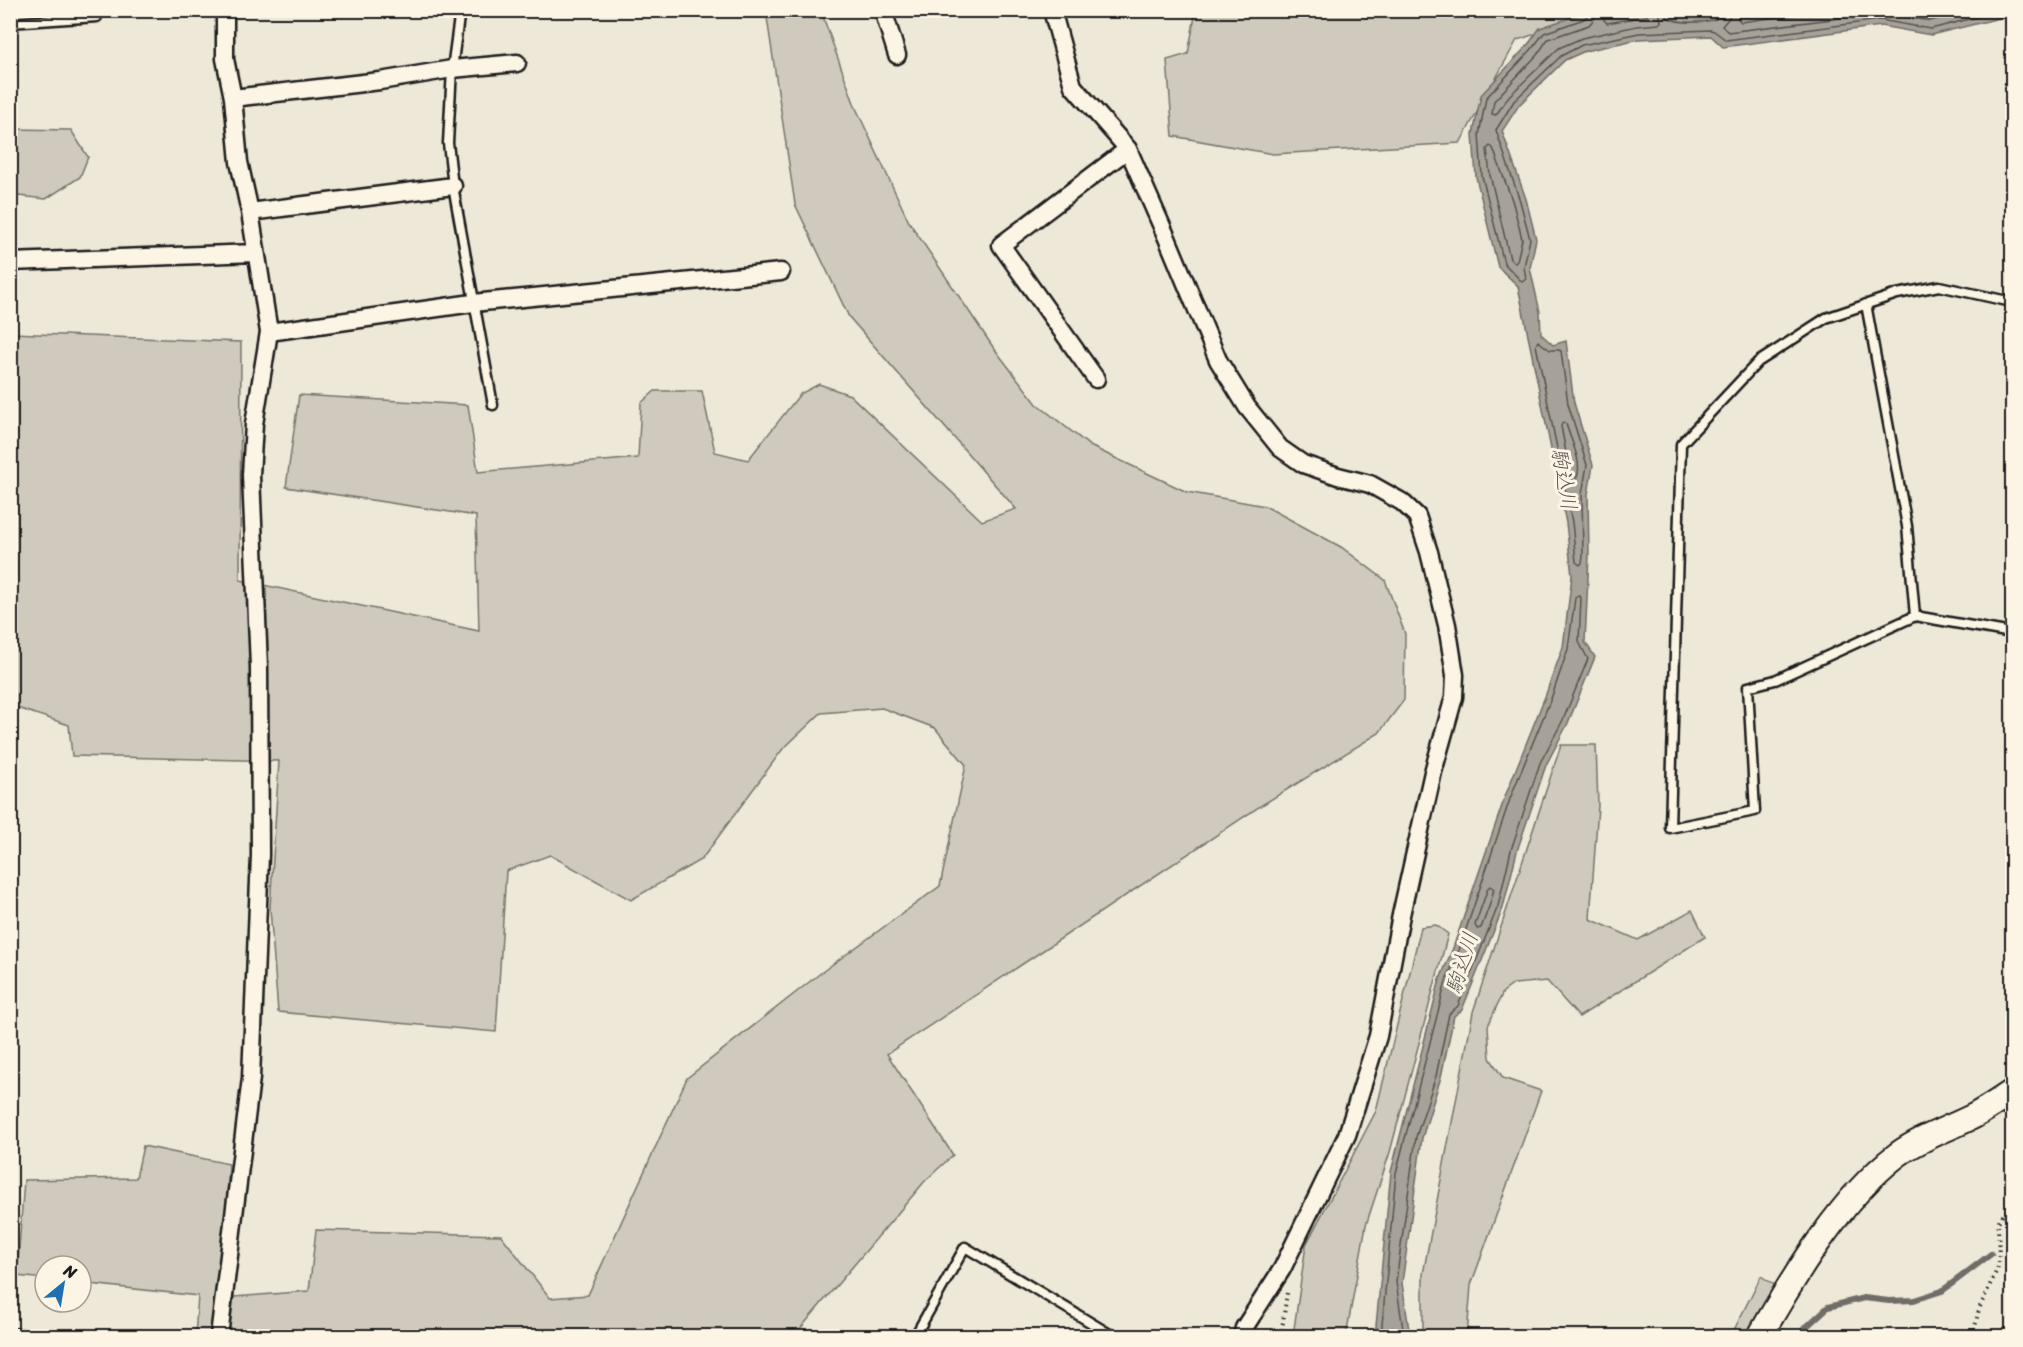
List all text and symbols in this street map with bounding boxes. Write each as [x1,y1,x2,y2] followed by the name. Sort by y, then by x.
[1540,445,1588,513] water label: 駒込川
[1435,927,1489,999] water label: 駒込川
[33,1254,93,1314] north arrow
[57,1256,83,1287] text: N

